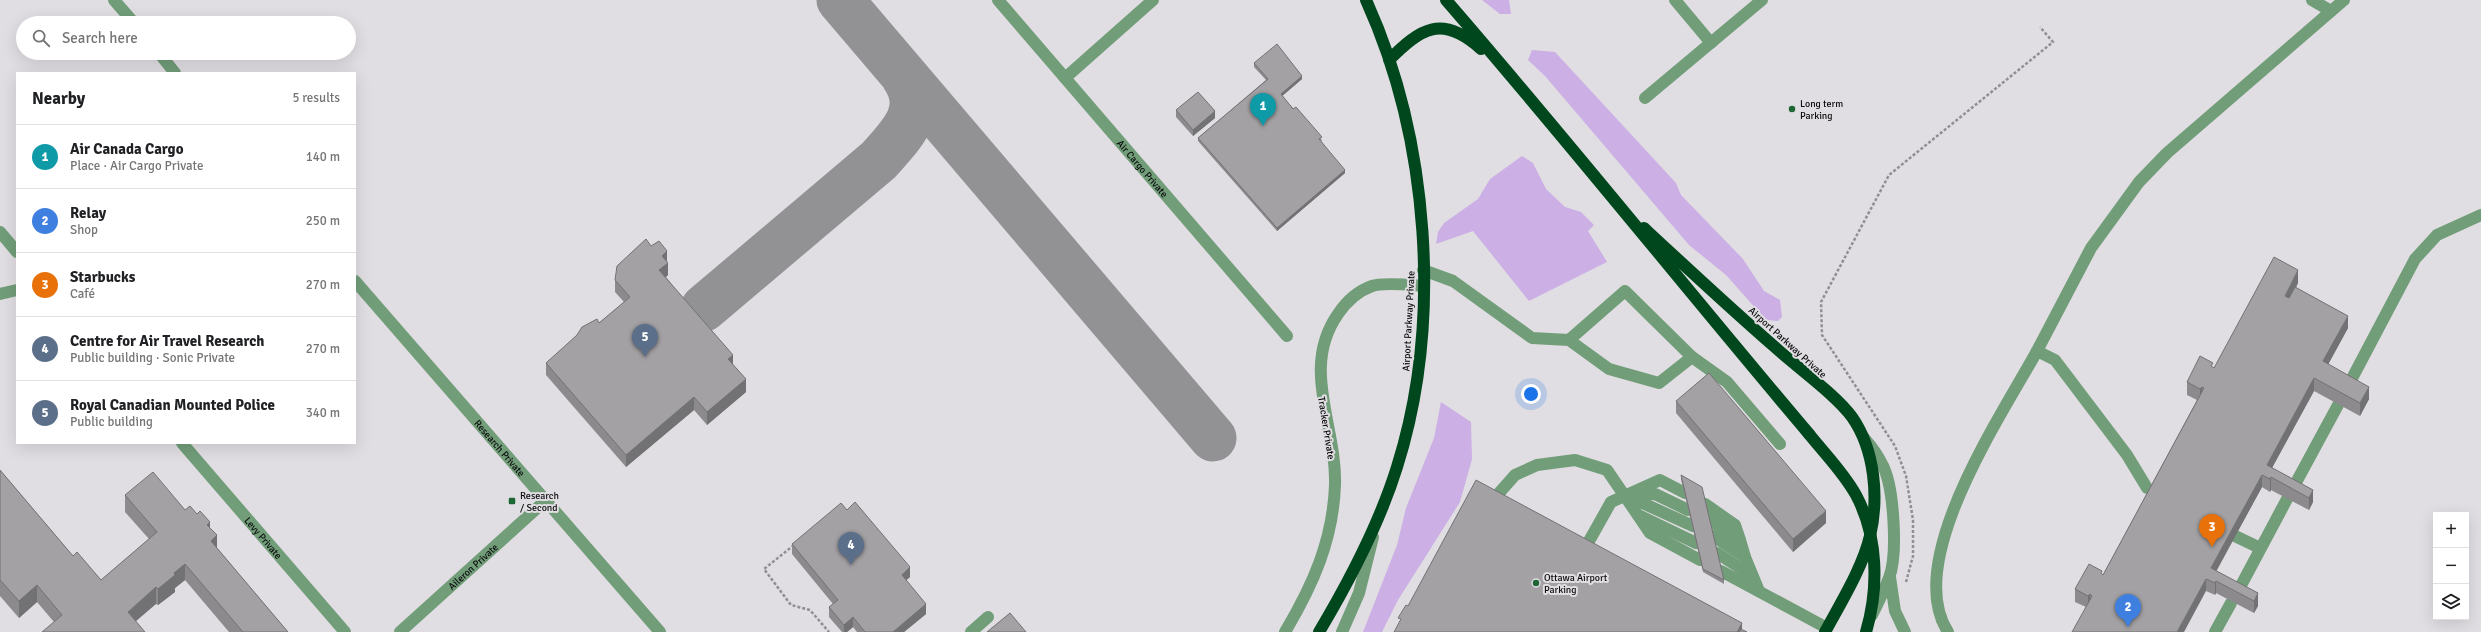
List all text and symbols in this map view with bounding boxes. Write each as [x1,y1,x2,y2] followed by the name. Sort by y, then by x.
[16,16,356,60] search box
[30,27,52,49] icon: search
[62,29,138,47] text: Search here
[32,88,85,109] text: Nearby
[292,90,340,106] text: 5 results
[1250,93,1276,126] pin: 1
[1800,98,1843,122] place label: Long term Parking
[1787,104,1797,114] marker: Long term Parking
[1114,138,1170,200] street label: Air Cargo Private
[70,140,184,158] text: Air Canada Cargo
[41,149,49,165] text: 1
[306,149,340,165] text: 140 m
[70,158,203,174] text: Place · Air Cargo Private
[70,204,106,222] text: Relay
[41,213,49,229] text: 2
[306,213,340,229] text: 250 m
[70,222,98,238] text: Shop
[70,268,135,286] text: Starbucks
[1400,270,1418,372] street label: Airport Parkway Private
[41,277,49,293] text: 3
[306,277,340,293] text: 270 m
[70,286,95,302] text: Café
[1746,305,1829,381] street label: Airport Parkway Private
[632,324,658,357] pin: 5
[70,332,265,350] text: Centre for Air Travel Research
[41,341,49,357] text: 4
[306,341,340,357] text: 270 m
[70,350,235,366] text: Public building · Sonic Private
[1521,384,1541,404] your location
[70,396,275,414] text: Royal Canadian Mounted Police
[1315,396,1337,460] street label: Tracker Private
[41,405,49,421] text: 5
[306,405,340,421] text: 340 m
[70,414,153,430] text: Public building
[471,418,527,479] street label: Research Private
[520,490,559,514] place label: Research / Second
[507,496,517,506] marker: Research / Second
[2433,512,2469,620] map controls
[2433,512,2469,548] button: +
[2199,514,2225,547] pin: 3
[242,515,284,562] street label: Levy Private
[838,532,864,565] pin: 4
[446,541,501,593] street label: Aileron Private
[2433,548,2469,584] button: −
[1544,572,1608,596] place label: Ottawa Airport Parking
[1531,578,1541,588] marker: Ottawa Airport Parking
[2433,584,2469,620] button: layers
[2115,594,2141,627] pin: 2

